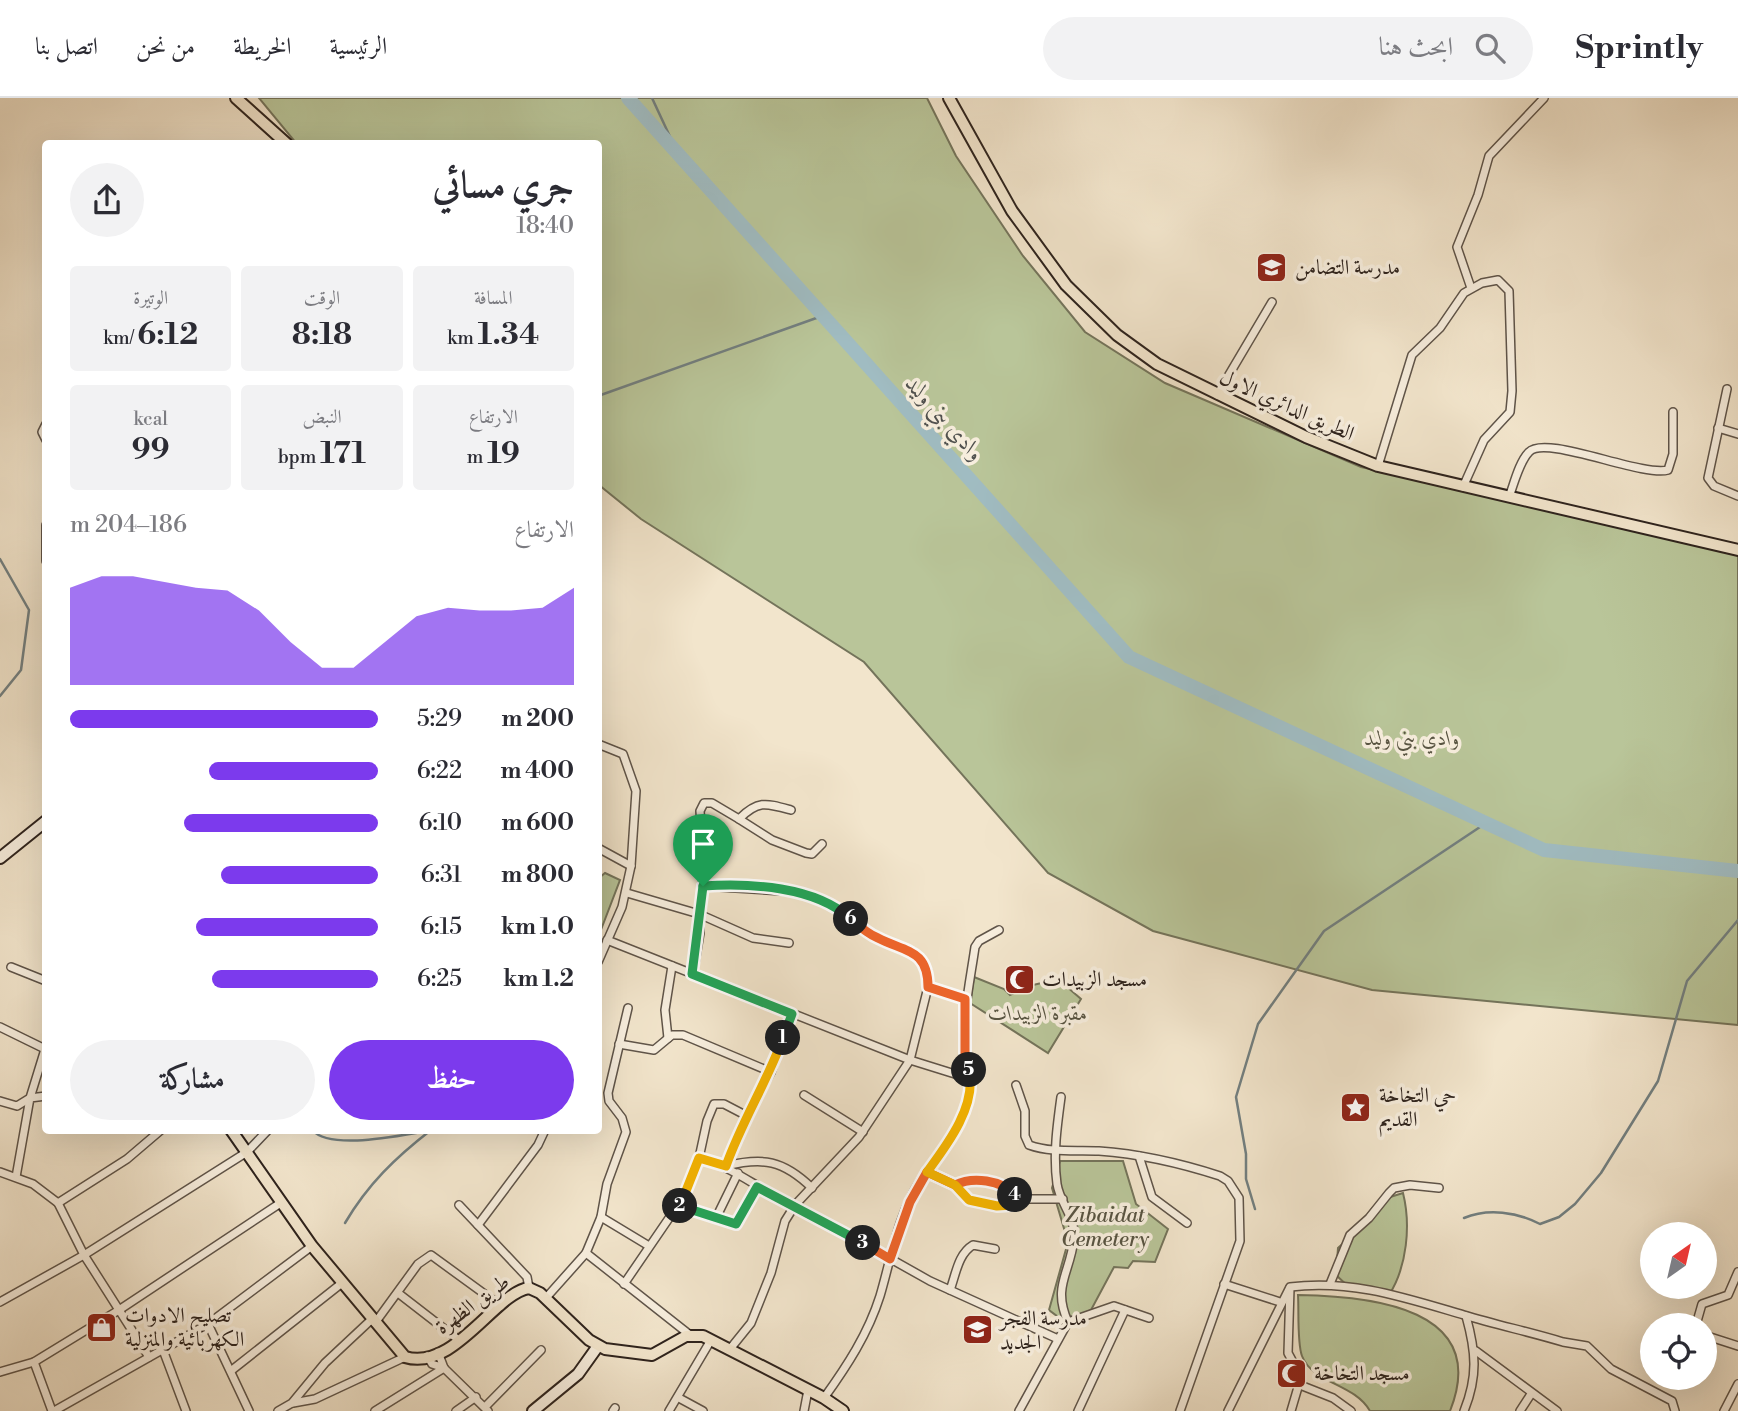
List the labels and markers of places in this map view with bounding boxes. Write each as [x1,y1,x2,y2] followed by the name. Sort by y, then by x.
[1255,250,1289,284] school or university icon: مدرسة التضامن
[1295,255,1400,281] place label: مدرسة التضامن
[673,814,733,886] pin
[834,902,868,936] pin: 6
[1002,962,1036,996] mosque icon: مسجد الزبيدات
[1042,967,1147,993] place label: مسجد الزبيدات
[766,1020,800,1056] pin: 1
[951,1052,986,1088] pin: 5
[1379,1083,1456,1137] place label: حي التخاخة القديم
[1339,1090,1373,1124] place icon: حي التخاخة القديم
[998,1178,1032,1212] pin: 4
[662,1188,698,1224] pin: 2
[846,1226,880,1260] pin: 3
[125,1303,244,1353] place label: تصليح الادوات الكهربائية والمنزلية
[998,1306,1087,1356] place label: مدرسة الفجر الجديد
[85,1310,119,1344] shop icon: تصليح الادوات الكهربائية والمنزلية
[960,1313,994,1347] school or university icon: مدرسة الفجر الجديد
[1274,1356,1308,1390] mosque icon: مسجد التخاخة
[1314,1361,1410,1387] place label: مسجد التخاخة

